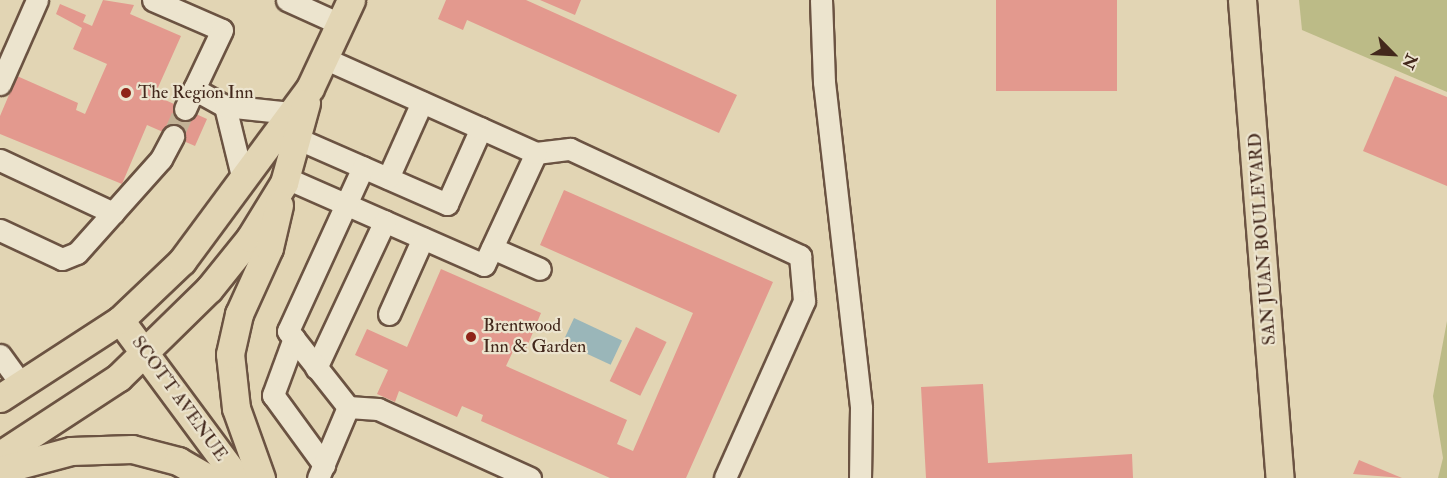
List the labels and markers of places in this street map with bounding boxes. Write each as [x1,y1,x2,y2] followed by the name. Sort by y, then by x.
[138,82,254,104] place label: The Region Inn
[119,86,133,100] marker: The Region Inn
[483,316,586,358] place label: Brentwood Inn & Garden
[464,330,478,344] marker: Brentwood Inn & Garden

